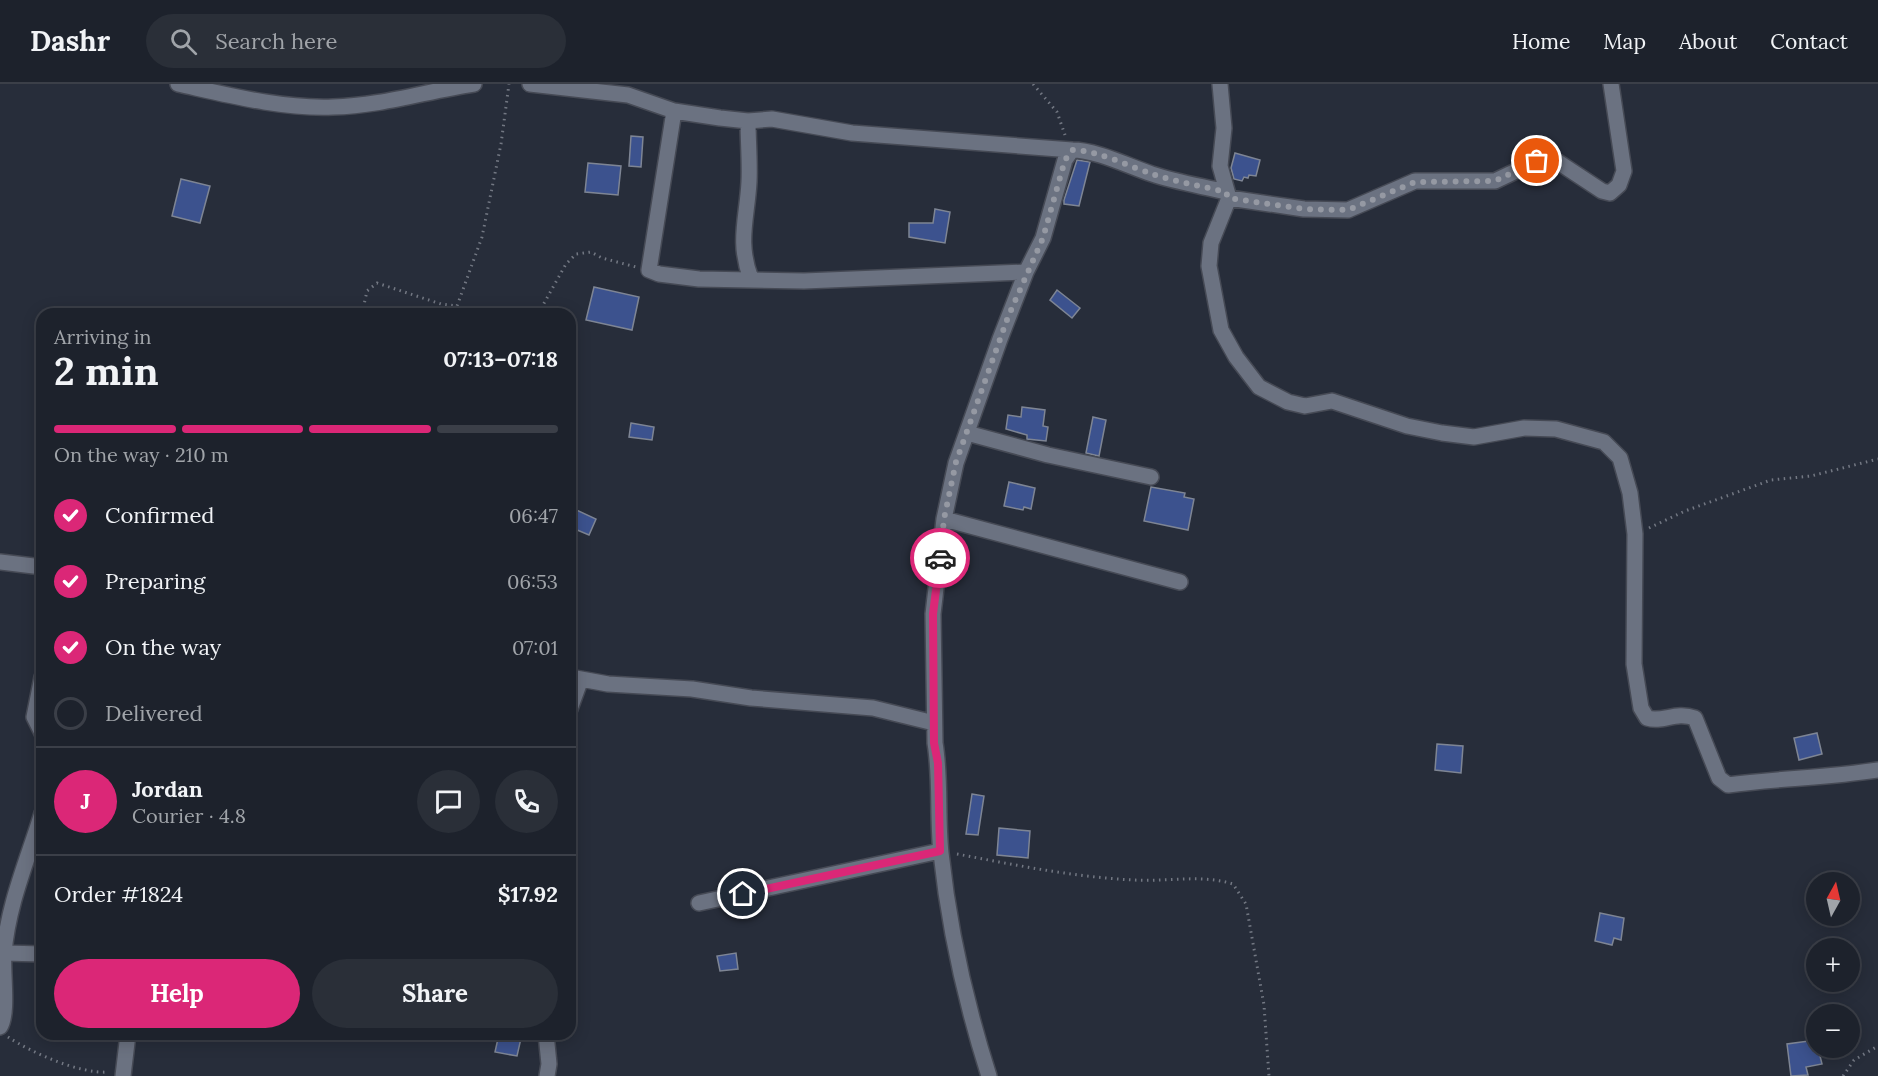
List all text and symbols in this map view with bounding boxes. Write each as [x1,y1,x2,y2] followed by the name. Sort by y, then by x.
[146,14,566,68] search box
[30,23,110,59] text: Dashr
[167,25,200,58] icon: search
[215,27,337,55] text: Search here
[1512,28,1570,55] text: Home
[1603,28,1646,55] text: Map
[1679,28,1737,55] text: About
[1770,28,1848,55] text: Contact
[1511,135,1562,186] pin
[1520,144,1553,177] icon: bag
[54,324,151,349] text: Arriving in
[443,345,558,373] text: 07:13–07:18
[54,346,159,396] text: 2 min
[54,442,229,467] text: On the way · 210 m
[54,499,87,532] icon: check
[105,501,214,529] text: Confirmed
[509,503,558,528] text: 06:47
[910,528,970,588] courier
[924,542,957,575] icon: car
[54,565,87,598] icon: check
[105,567,205,595] text: Preparing
[507,569,558,594] text: 06:53
[54,631,87,664] icon: check
[105,633,221,661] text: On the way
[512,635,558,660] text: 07:01
[105,699,203,727] text: Delivered
[417,770,480,833] button: chat
[495,770,558,833] button: phone
[132,775,203,803] text: Jordan
[81,787,90,815] text: J
[132,803,246,828] text: Courier · 4.8
[717,868,768,919] pin
[1806,872,1860,926] north arrow
[1806,872,1860,1058] map controls
[726,877,759,910] icon: home
[54,880,183,908] text: Order #1824
[498,880,558,908] text: $17.92
[1806,938,1860,992] button: +
[54,959,300,1028] button: Help
[312,959,558,1028] button: Share
[1806,1004,1860,1058] button: −

